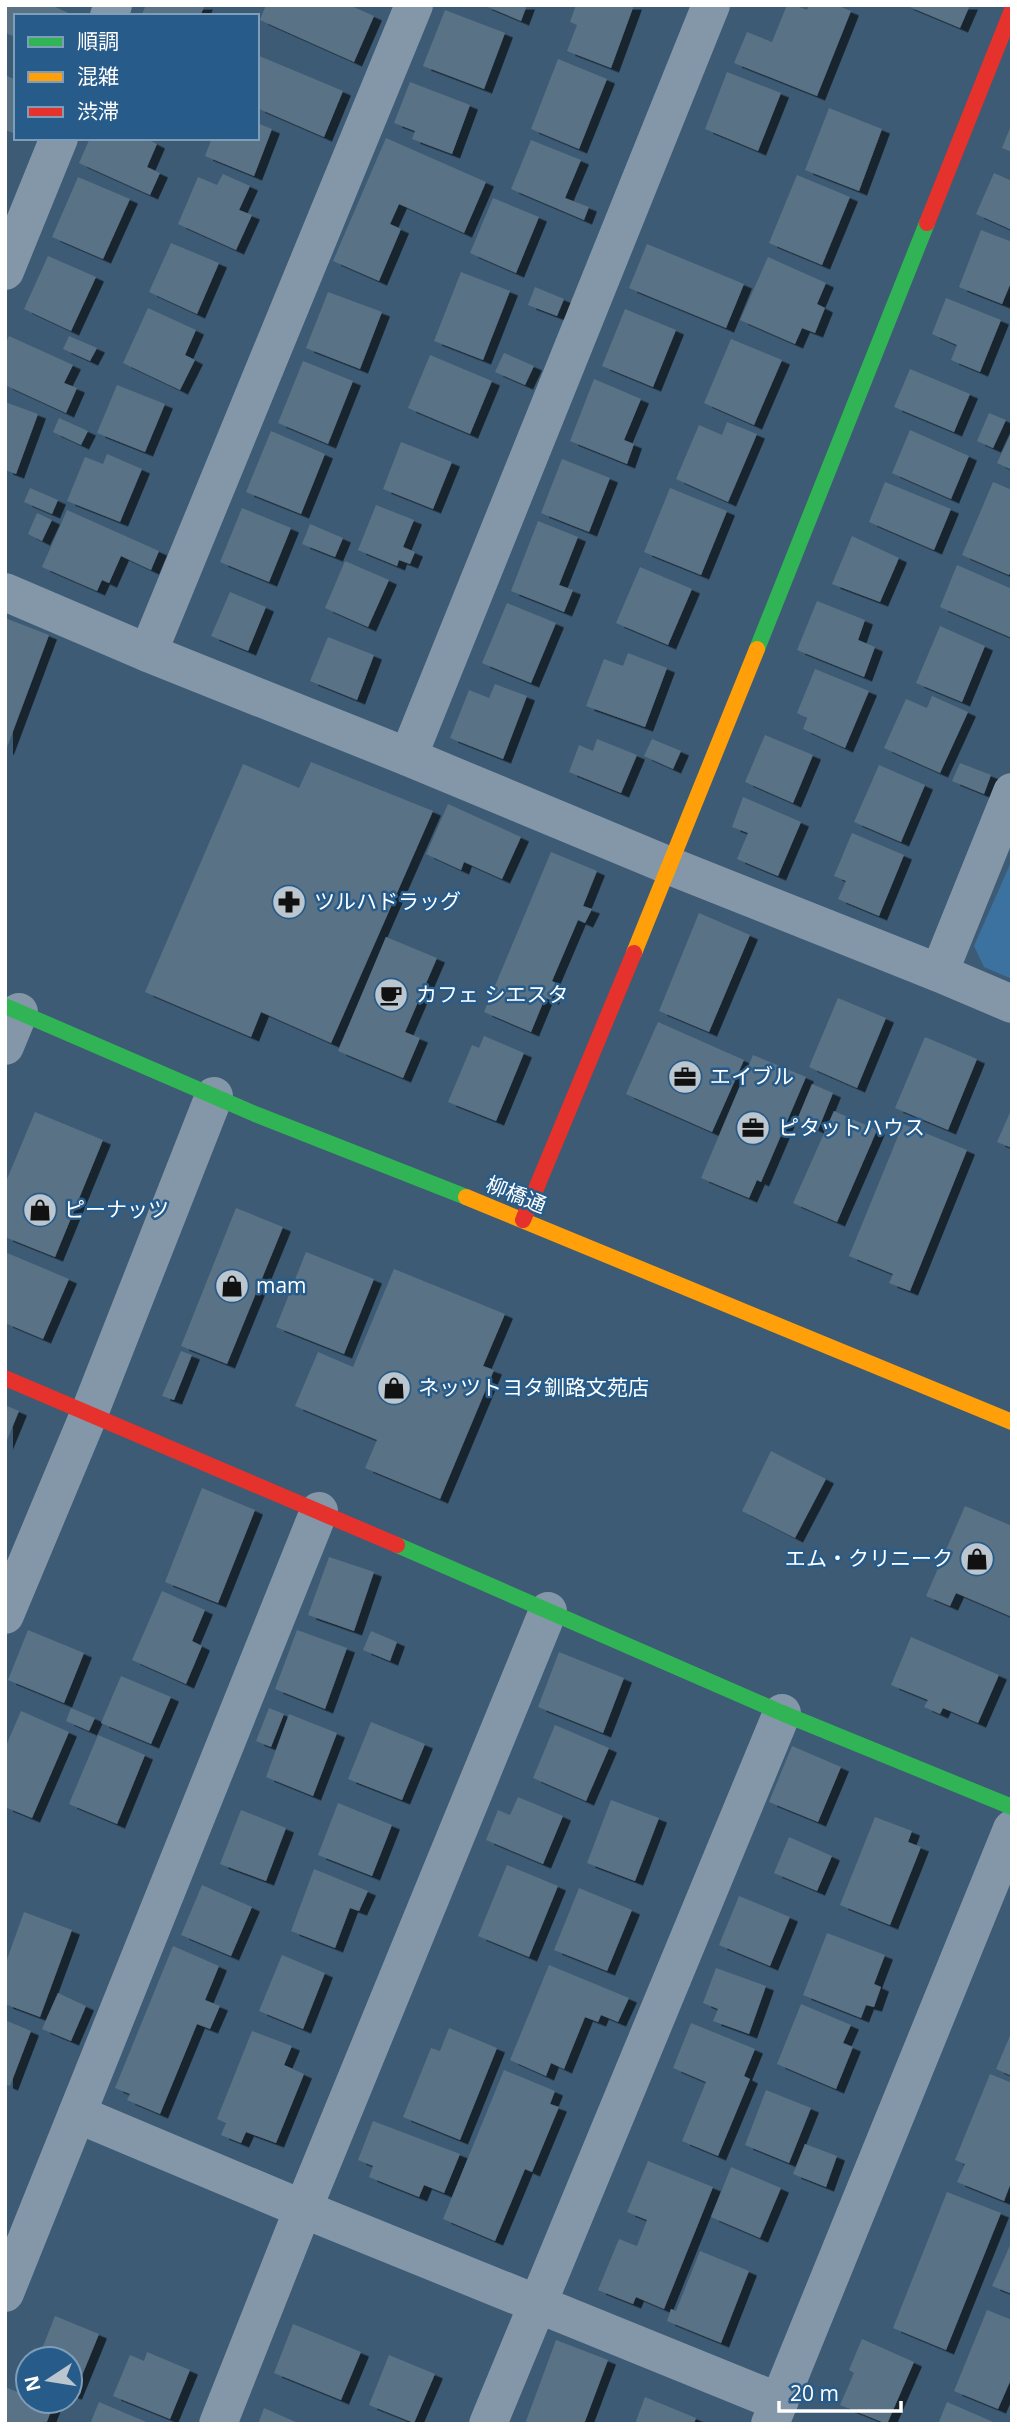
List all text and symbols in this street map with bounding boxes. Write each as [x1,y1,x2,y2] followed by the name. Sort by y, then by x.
[14,14,259,140] legend
[77,27,119,55] text: 順調
[77,62,119,90] text: 混雑
[77,97,119,125] text: 渋滞
[270,883,308,921] pharmacy icon: ツルハドラッグ
[314,887,461,915] place label: ツルハドラッグ
[372,976,410,1014] cafe icon: カフェ シエスタ
[416,980,568,1008] place label: カフェ シエスタ
[666,1058,704,1096] office icon: エイブル
[710,1062,794,1090] place label: エイブル
[734,1109,772,1147] office icon: ピタットハウス
[778,1113,925,1141] place label: ピタットハウス
[482,1169,551,1219] street label: 柳橋通
[21,1191,59,1229] shop icon: ピーナッツ
[64,1195,169,1223] place label: ピーナッツ
[213,1267,251,1305] shop icon: mam
[256,1271,307,1299] place label: mam
[375,1369,413,1407] shop icon: ネッツトヨタ釧路文苑店
[418,1373,649,1401] place label: ネッツトヨタ釧路文苑店
[958,1540,996,1578] shop icon: エム・クリニーク
[785,1544,953,1572] place label: エム・クリニーク
[14,2345,84,2415] north arrow
[779,2370,902,2414] scale bar
[18,2373,47,2394] text: N
[790,2379,839,2407] text: 20 m

